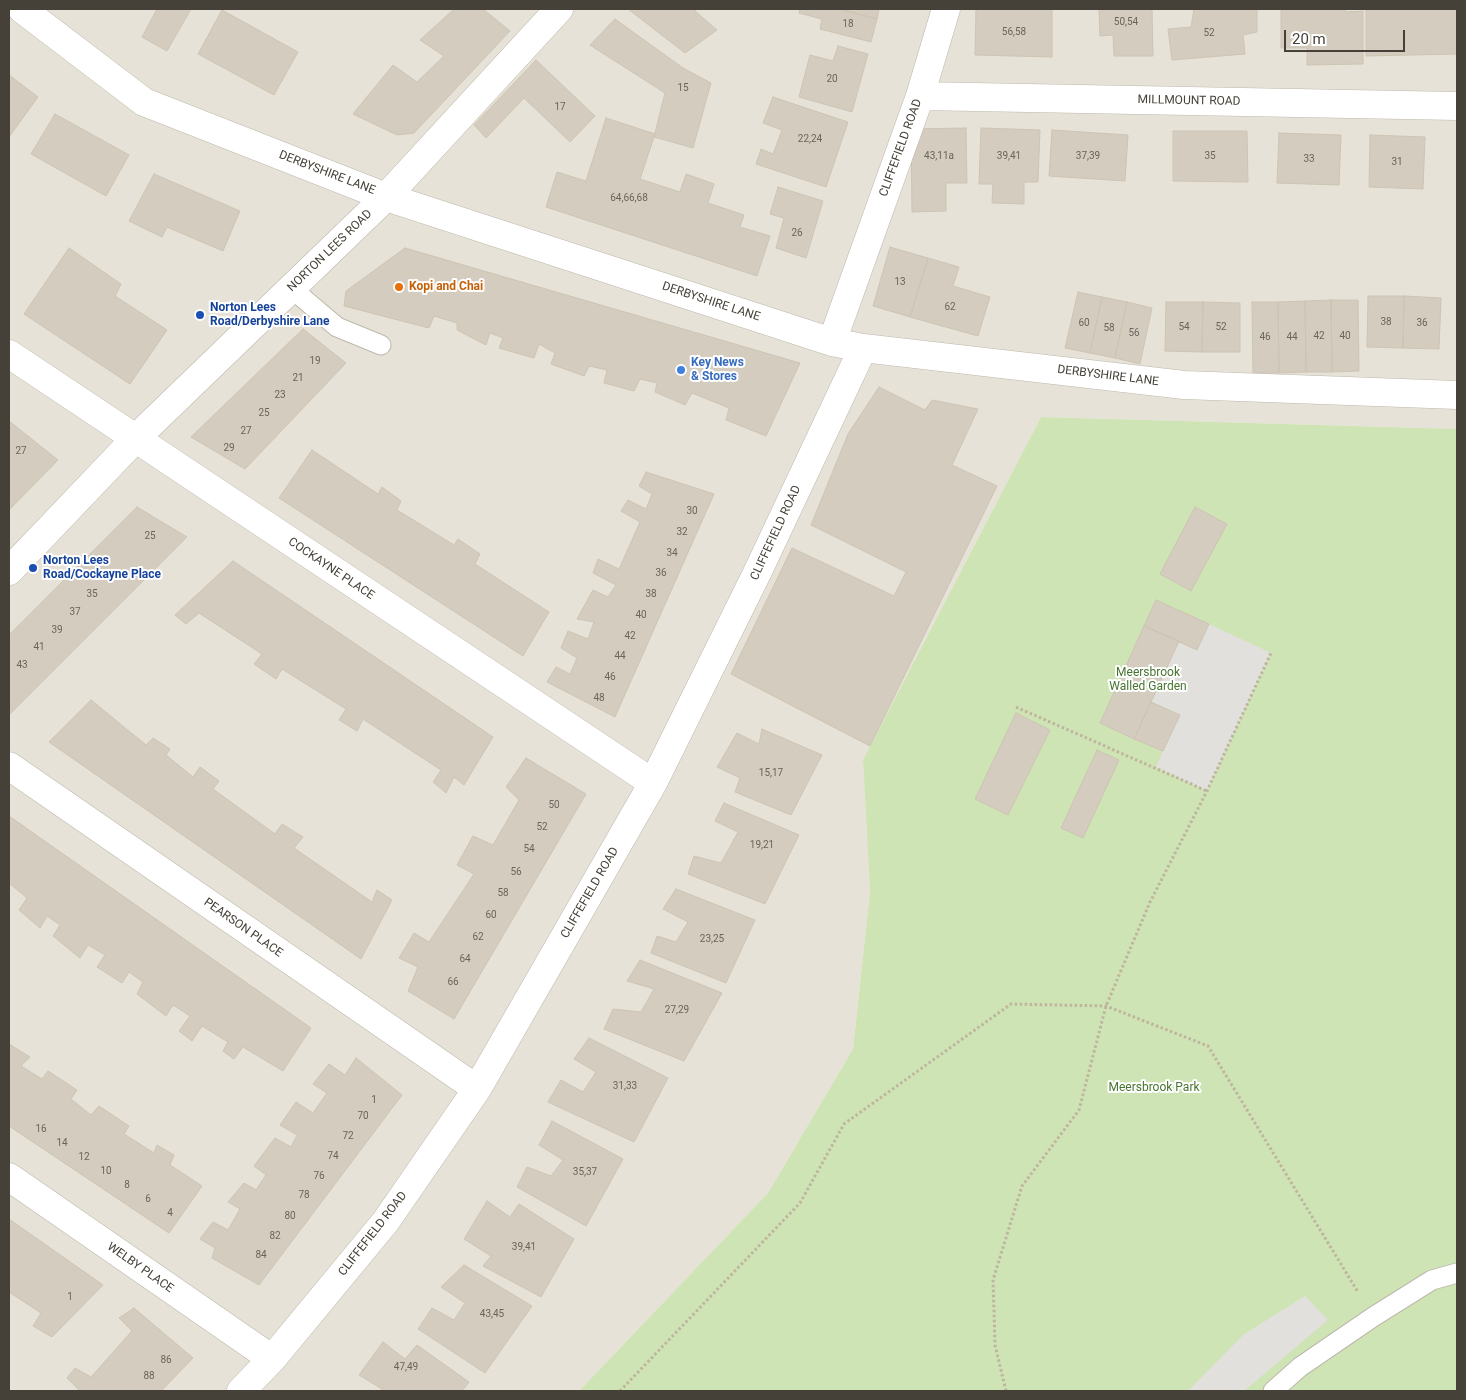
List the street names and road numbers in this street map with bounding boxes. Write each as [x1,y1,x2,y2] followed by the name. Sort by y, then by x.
[1137,93,1241,109] street label: MILLMOUNT ROAD
[877,97,925,199] street label: CLIFFEFIELD ROAD
[277,148,377,198] street label: DERBYSHIRE LANE
[285,207,375,295] street label: NORTON LEES ROAD
[660,279,762,325] street label: DERBYSHIRE LANE
[1056,363,1160,389] street label: DERBYSHIRE LANE
[748,483,804,583] street label: CLIFFEFIELD ROAD
[285,535,377,603] street label: COCKAYNE PLACE
[558,845,622,941] street label: CLIFFEFIELD ROAD
[201,895,285,961] street label: PEARSON PLACE
[336,1189,410,1279] street label: CLIFFEFIELD ROAD
[104,1240,176,1296] street label: WELBY PLACE

